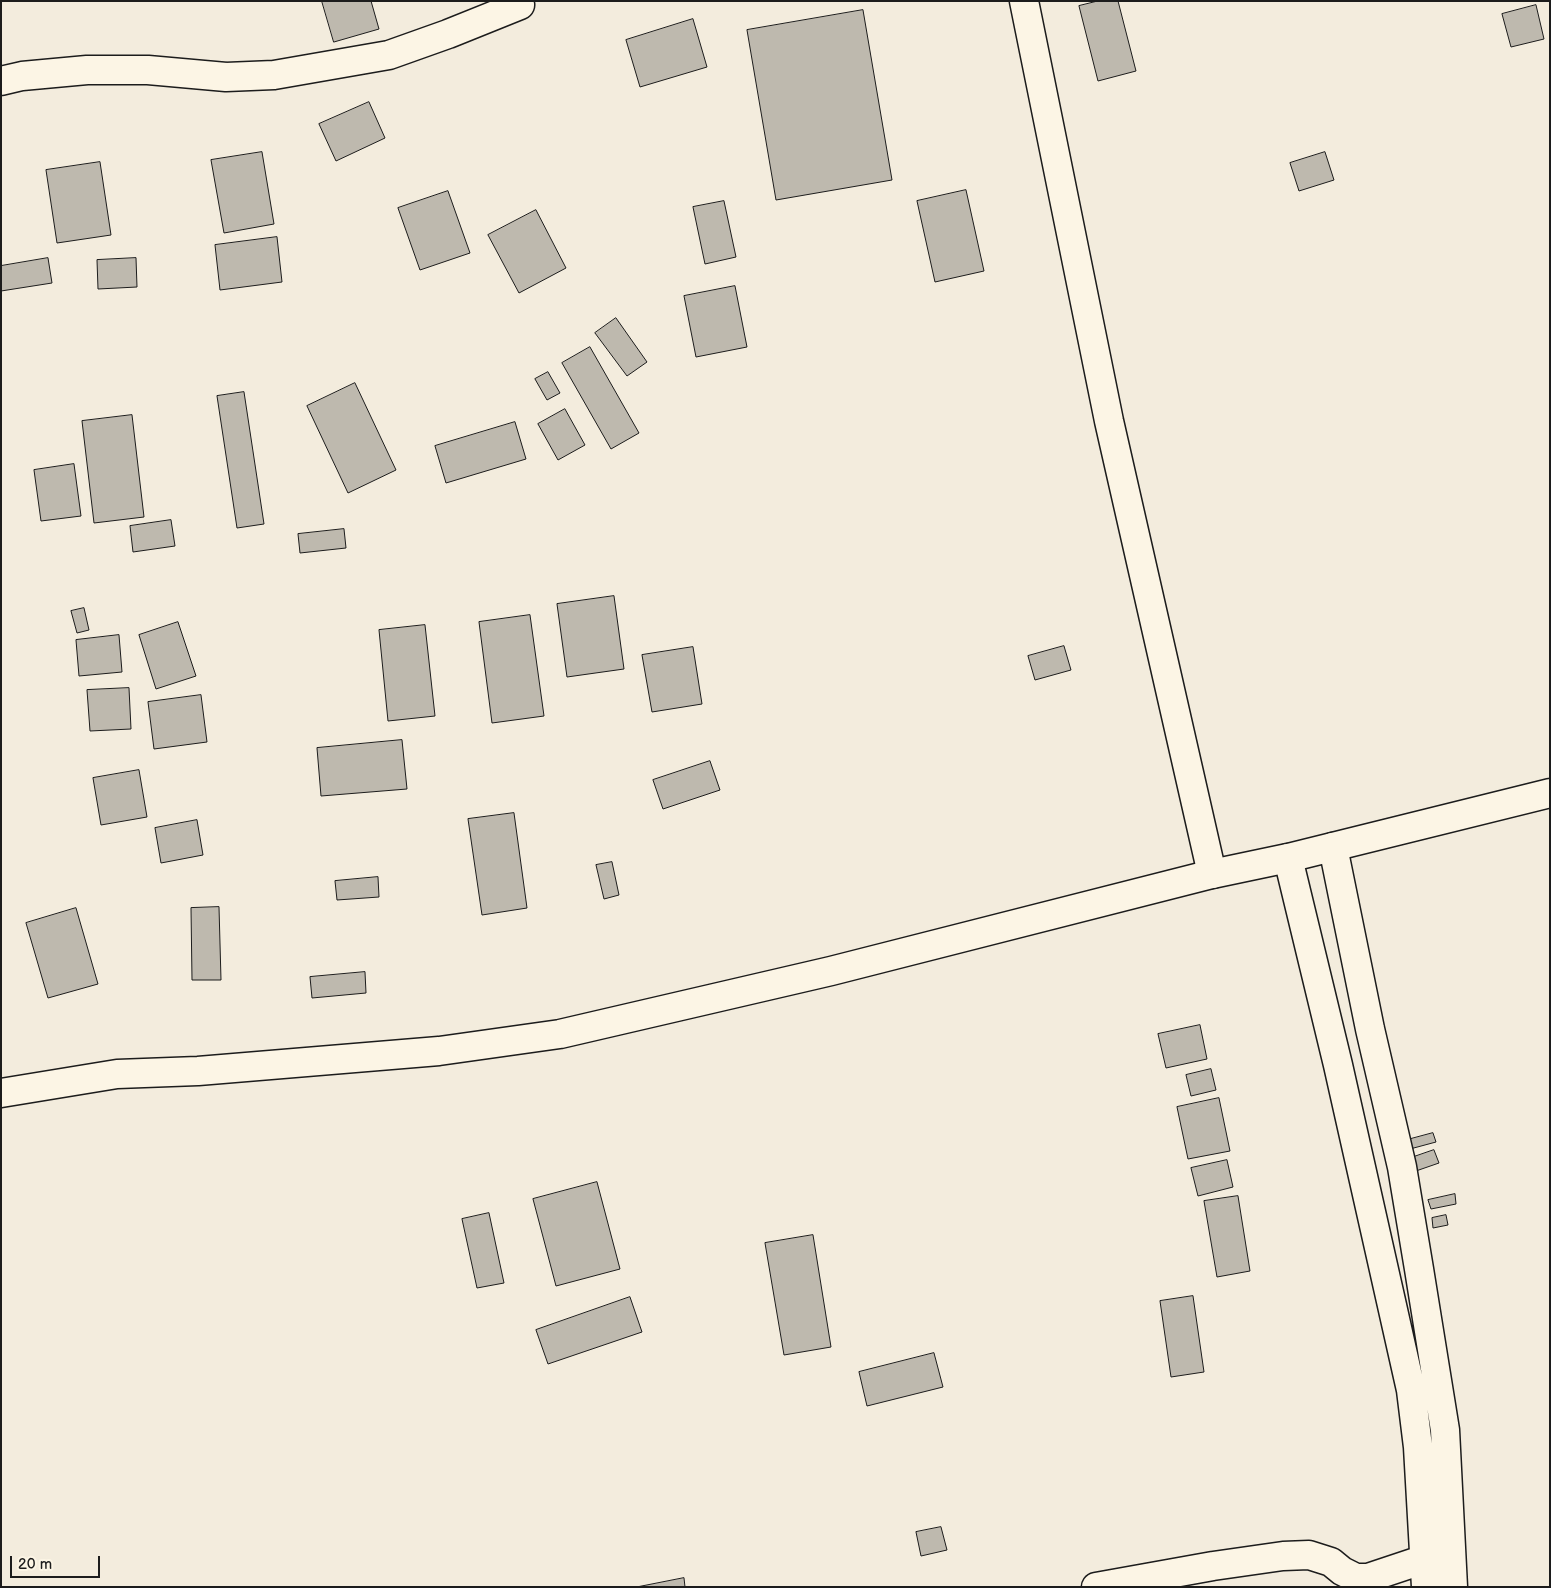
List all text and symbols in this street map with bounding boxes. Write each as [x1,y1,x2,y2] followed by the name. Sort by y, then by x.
[12,1546,102,1578] scale bar
[18,1555,52,1574] text: 20 m

